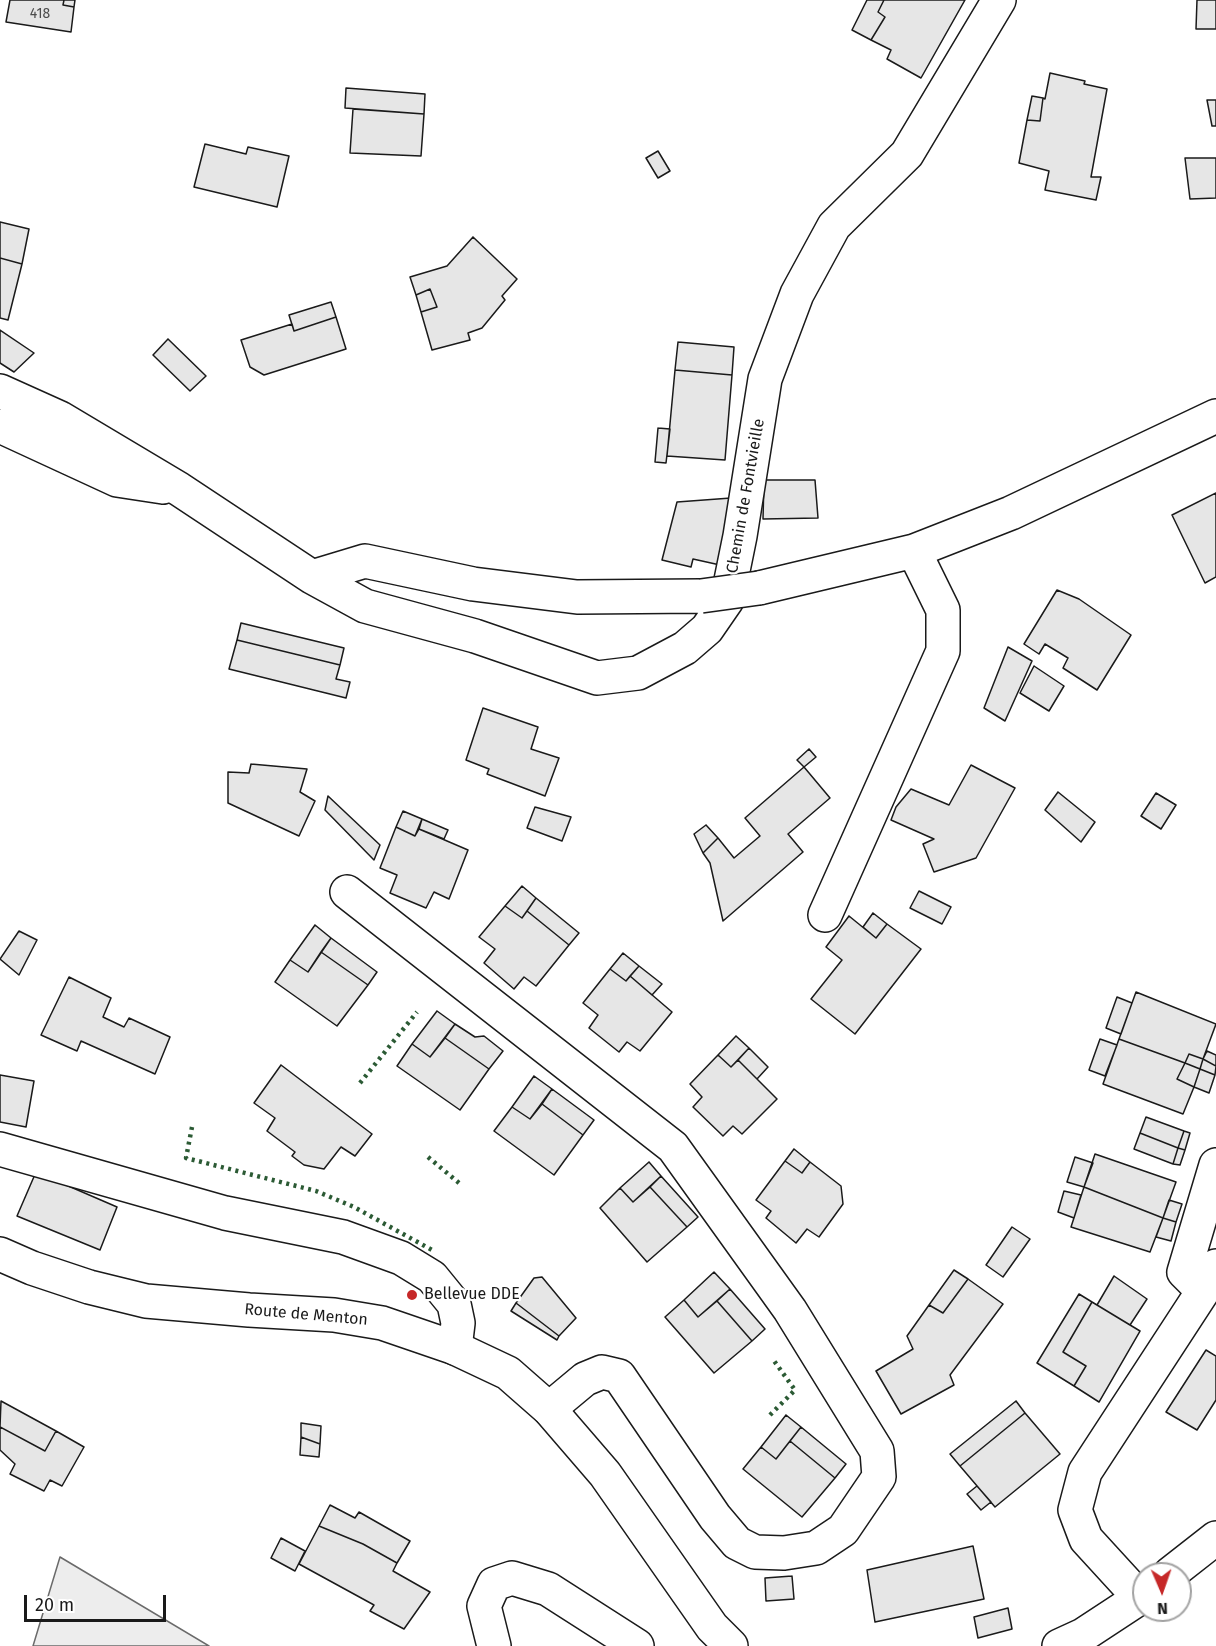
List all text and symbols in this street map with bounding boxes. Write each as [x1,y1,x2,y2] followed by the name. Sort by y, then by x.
[30,6,50,22] house number: 418
[723,417,769,575] street label: Chemin de Fontvieille
[424,1285,520,1305] place label: Bellevue DDE
[405,1288,419,1302] marker: Bellevue DDE
[243,1300,369,1330] street label: Route de Menton
[1132,1562,1192,1622] north arrow
[27,1583,170,1621] scale bar
[35,1594,74,1616] text: 20 m
[1157,1599,1168,1618] text: N

